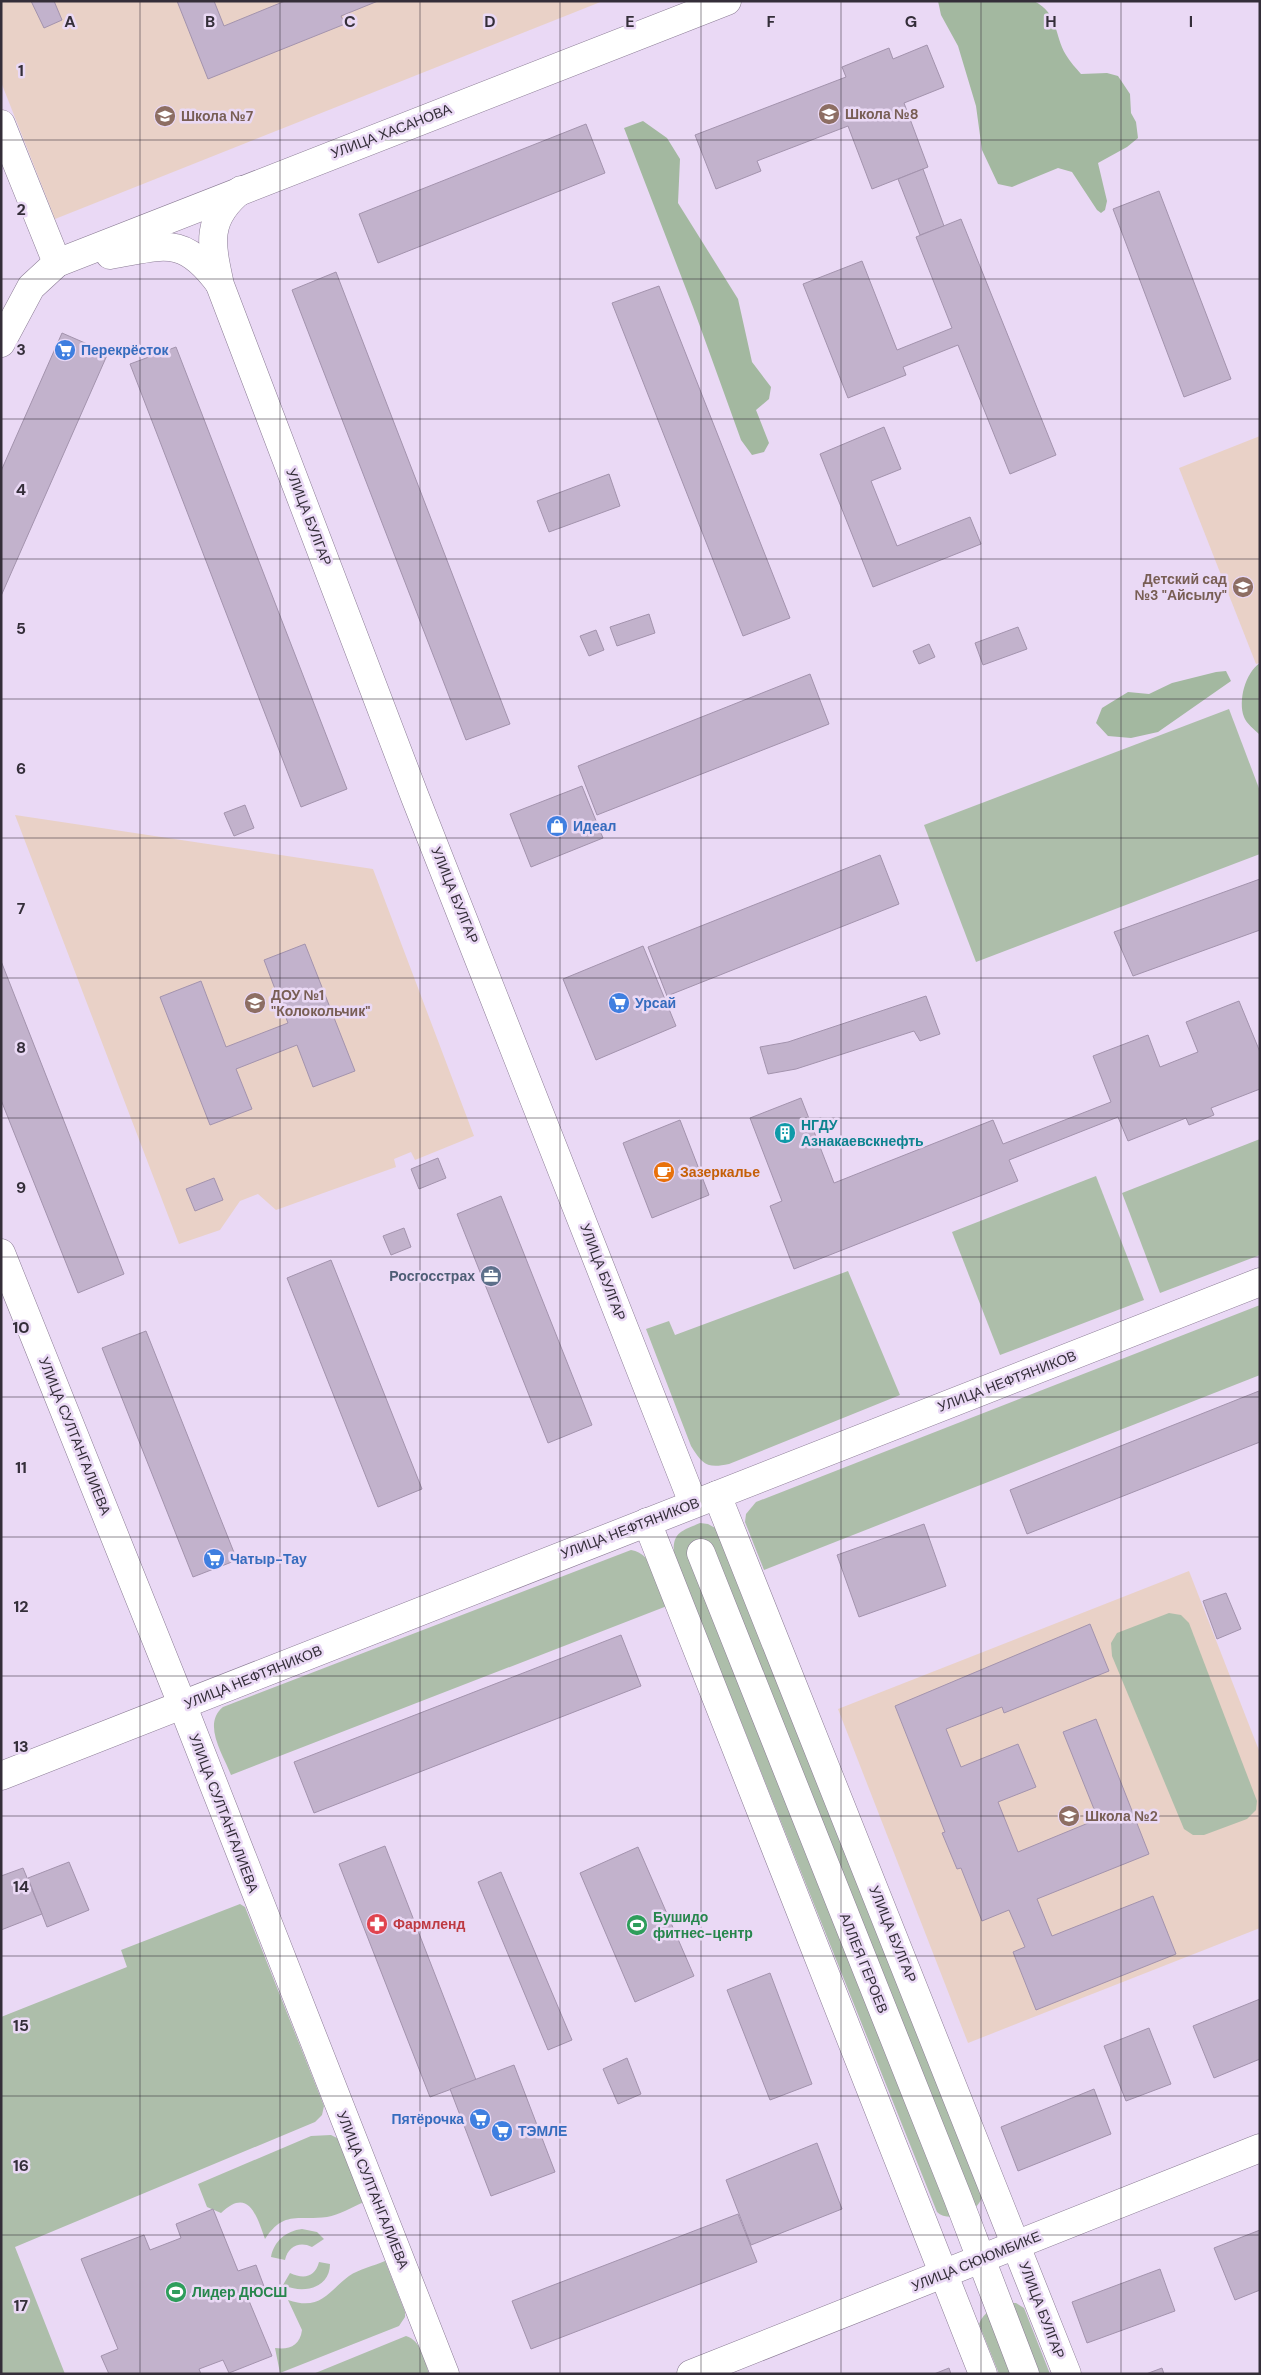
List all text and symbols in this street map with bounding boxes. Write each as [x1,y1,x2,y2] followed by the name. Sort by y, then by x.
[64,11,76,32] text: A
[205,11,215,32] text: B
[344,11,356,32] text: C
[484,11,496,32] text: D
[625,11,635,32] text: E
[767,11,776,32] text: F
[905,11,917,32] text: G
[1045,11,1057,32] text: H
[1189,11,1193,32] text: I
[18,60,24,81] text: 1
[328,99,455,162] street label: УЛИЦА ХАСАНОВА
[817,102,841,126] school or university icon: Школа №8
[153,104,177,128] school or university icon: Школа №7
[845,105,919,123] place label: Школа №8
[181,107,254,125] place label: Школа №7
[16,199,26,220] text: 2
[53,338,77,362] supermarket icon: Перекрёсток
[16,339,26,360] text: 3
[81,341,170,359] place label: Перекрёсток
[282,466,336,568] street label: УЛИЦА БУЛГАР
[16,479,26,500] text: 4
[1134,570,1227,604] place label: Детский сад №3 "Айсылу"
[1231,575,1255,599] school or university icon: Детский сад №3 "Айсылу"
[16,618,26,639] text: 5
[16,758,26,779] text: 6
[545,814,569,838] shop icon: Идеал
[573,817,616,835] place label: Идеал
[427,844,483,946] street label: УЛИЦА БУЛГАР
[17,898,26,919] text: 7
[271,986,370,1020] place label: ДОУ №1 "Колокольчик"
[243,991,267,1015] school or university icon: ДОУ №1 "Колокольчик"
[607,991,631,1015] supermarket icon: Урсай
[635,994,676,1012] place label: Урсай
[16,1037,26,1058] text: 8
[801,1116,924,1150] place label: НГДУ Азнакаевскнефть
[773,1121,797,1145] building icon: НГДУ Азнакаевскнефть
[652,1160,676,1184] cafe icon: Зазеркалье
[680,1163,760,1181] place label: Зазеркалье
[16,1177,26,1198] text: 9
[576,1221,630,1323] street label: УЛИЦА БУЛГАР
[479,1264,503,1288] office icon: Росгосстрах
[389,1267,475,1285] place label: Росгосстрах
[12,1317,30,1338] text: 10
[935,1346,1079,1416] street label: УЛИЦА НЕФТЯНИКОВ
[35,1354,115,1518] street label: УЛИЦА СУЛТАНГАЛИЕВА
[15,1457,27,1478] text: 11
[558,1493,702,1563] street label: УЛИЦА НЕФТЯНИКОВ
[202,1547,226,1571] supermarket icon: Чатыр-Тау
[230,1550,307,1568] place label: Чатыр-Тау
[13,1596,29,1617] text: 12
[181,1641,325,1713] street label: УЛИЦА НЕФТЯНИКОВ
[185,1731,263,1896] street label: УЛИЦА СУЛТАНГАЛИЕВА
[13,1736,29,1757] text: 13
[1057,1804,1081,1828] school or university icon: Школа №2
[1085,1807,1158,1825] place label: Школа №2
[13,1876,29,1897] text: 14
[865,1883,921,1985] street label: УЛИЦА БУЛГАР
[653,1908,753,1942] place label: Бушидо фитнес-центр
[836,1910,892,2016] street label: АЛЛЕЯ ГЕРОЕВ
[365,1912,389,1936] pharmacy icon: Фармленд
[625,1913,649,1937] sports icon: Бушидо фитнес-центр
[393,1915,465,1933] place label: Фармленд
[13,2015,29,2036] text: 15
[468,2107,492,2131] supermarket icon: Пятёрочка
[333,2108,413,2272] street label: УЛИЦА СУЛТАНГАЛИЕВА
[391,2110,464,2128] place label: Пятёрочка
[490,2119,514,2143] supermarket icon: ТЭМЛЕ
[518,2122,567,2140] place label: ТЭМЛЕ
[13,2155,29,2176] text: 16
[909,2227,1043,2295] street label: УЛИЦА СЮЮМБИКЕ
[1015,2259,1069,2361] street label: УЛИЦА БУЛГАР
[164,2280,188,2304] sports icon: Лидер ДЮСШ
[192,2283,287,2301] place label: Лидер ДЮСШ
[14,2295,29,2316] text: 17

